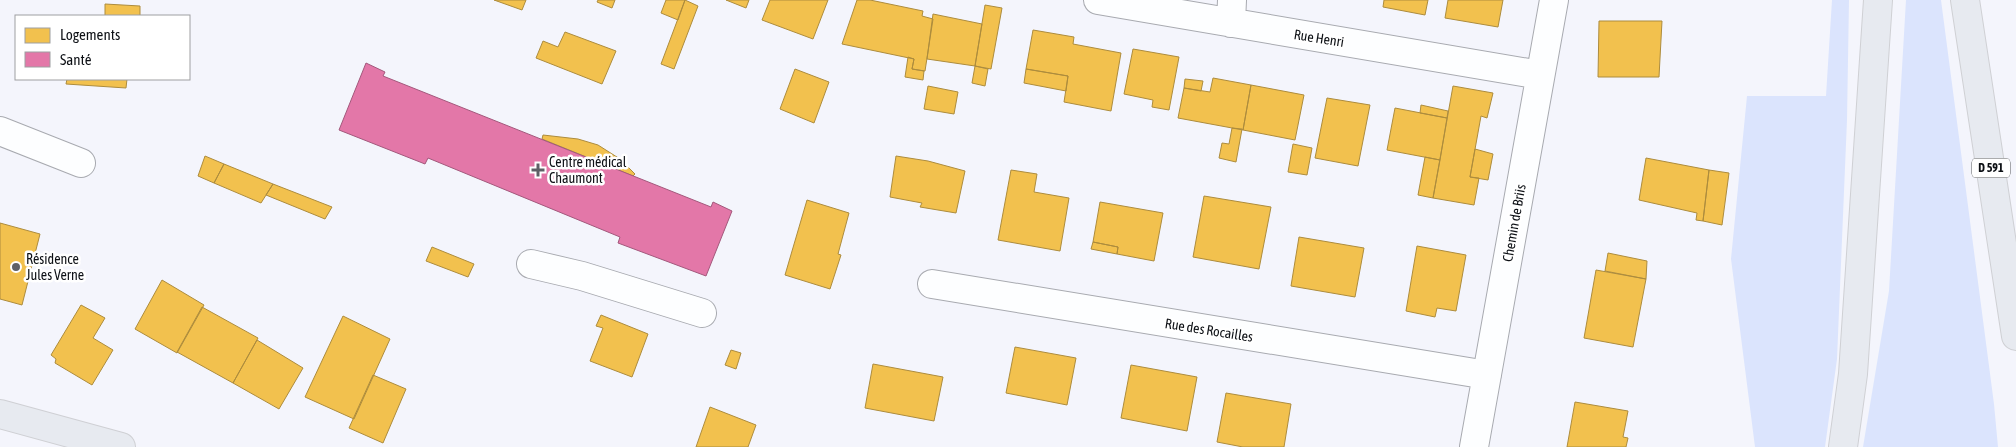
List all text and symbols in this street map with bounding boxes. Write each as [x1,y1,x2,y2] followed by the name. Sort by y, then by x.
[15,15,190,80] legend
[60,26,120,43] text: Logements
[1293,26,1345,50] street label: Rue Henri
[60,51,92,68] text: Santé
[549,154,627,186] place label: Centre médical Chaumont
[1972,158,2010,178] road number: D 591
[531,163,545,177] marker: Centre médical Chaumont
[1499,183,1529,263] street label: Chemin de Briis
[26,251,84,283] place label: Résidence Jules Verne
[10,261,22,273] marker: Résidence Jules Verne
[1164,315,1254,345] street label: Rue des Rocailles

